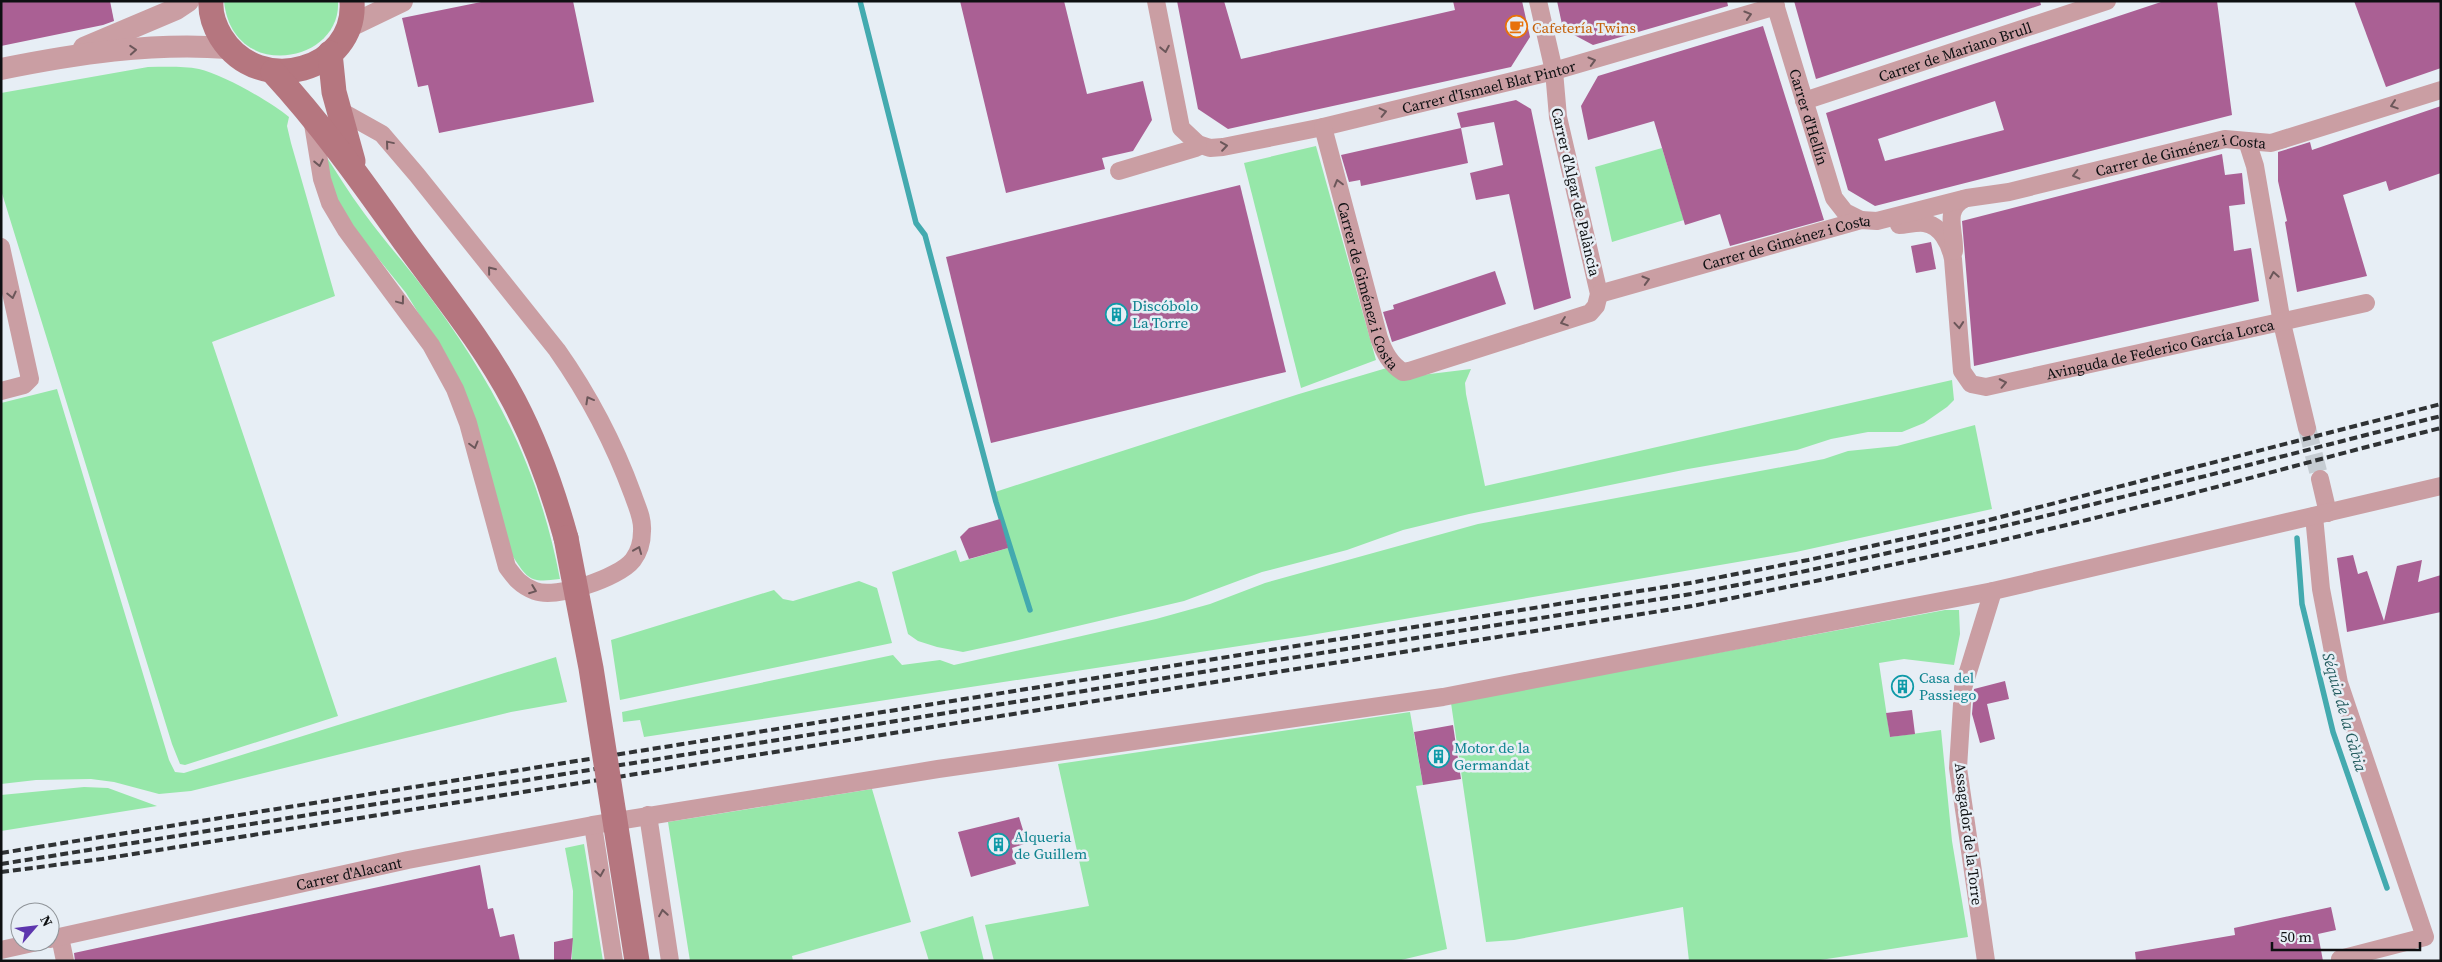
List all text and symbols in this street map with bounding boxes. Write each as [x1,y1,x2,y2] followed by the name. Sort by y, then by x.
[1743,10,1751,20] one-way arrow
[1504,15,1528,39] cafe icon: Cafetería Twins
[1876,16,2035,86] street label: Carrer de Mariano Brull
[1532,17,1636,38] place label: Cafetería Twins
[130,45,138,56] one-way arrow
[1159,45,1170,54] one-way arrow
[1400,55,1579,118] street label: Carrer d'Ismael Blat Pintor
[1587,57,1596,67] one-way arrow
[1785,66,1834,167] street label: Carrer d'Hellín
[2391,99,2399,109] one-way arrow
[1546,106,1606,279] street label: Carrer d'Algar de Palància
[1379,107,1388,118] one-way arrow
[2093,129,2267,181] street label: Carrer de Giménez i Costa
[386,140,395,149] one-way arrow
[1220,142,1229,152] one-way arrow
[313,159,323,168] one-way arrow
[2071,169,2080,180] one-way arrow
[1333,179,1344,188] one-way arrow
[1333,199,1404,374] street label: Carrer de Giménez i Costa
[1700,209,1872,275] street label: Carrer de Giménez i Costa
[489,267,497,276] one-way arrow
[2269,270,2279,279] one-way arrow
[1641,276,1650,286] one-way arrow
[6,290,17,299] one-way arrow
[395,295,403,304] one-way arrow
[1132,295,1198,333] place label: Discóbolo La Torre
[1104,302,1128,326] building icon: Discóbolo La Torre
[2044,313,2276,384] street label: Avinguda de Federico García Lorca
[1561,316,1569,326] one-way arrow
[1953,321,1964,329] one-way arrow
[1999,378,2007,389] one-way arrow
[585,396,595,405] one-way arrow
[469,440,479,448] one-way arrow
[631,546,642,555] one-way arrow
[529,584,537,594] one-way arrow
[2317,650,2373,775] water label: Séquia de la Gàbia
[1919,667,1976,705] place label: Casa del Passiego
[1891,674,1915,698] building icon: Casa del Passiego
[1454,737,1530,775] place label: Motor de la Germandat
[1426,744,1450,768] building icon: Motor de la Germandat
[1950,762,1988,907] street label: Assagador de la Torre
[1014,826,1088,864] place label: Alqueria de Guillem
[986,833,1010,857] building icon: Alqueria de Guillem
[294,851,404,895] street label: Carrer d'Alacant
[595,869,605,877] one-way arrow
[10,902,60,952] north arrow
[658,908,669,916] one-way arrow
[35,912,58,930] text: N
[2272,920,2420,952] scale bar
[2280,926,2312,947] text: 50 m

